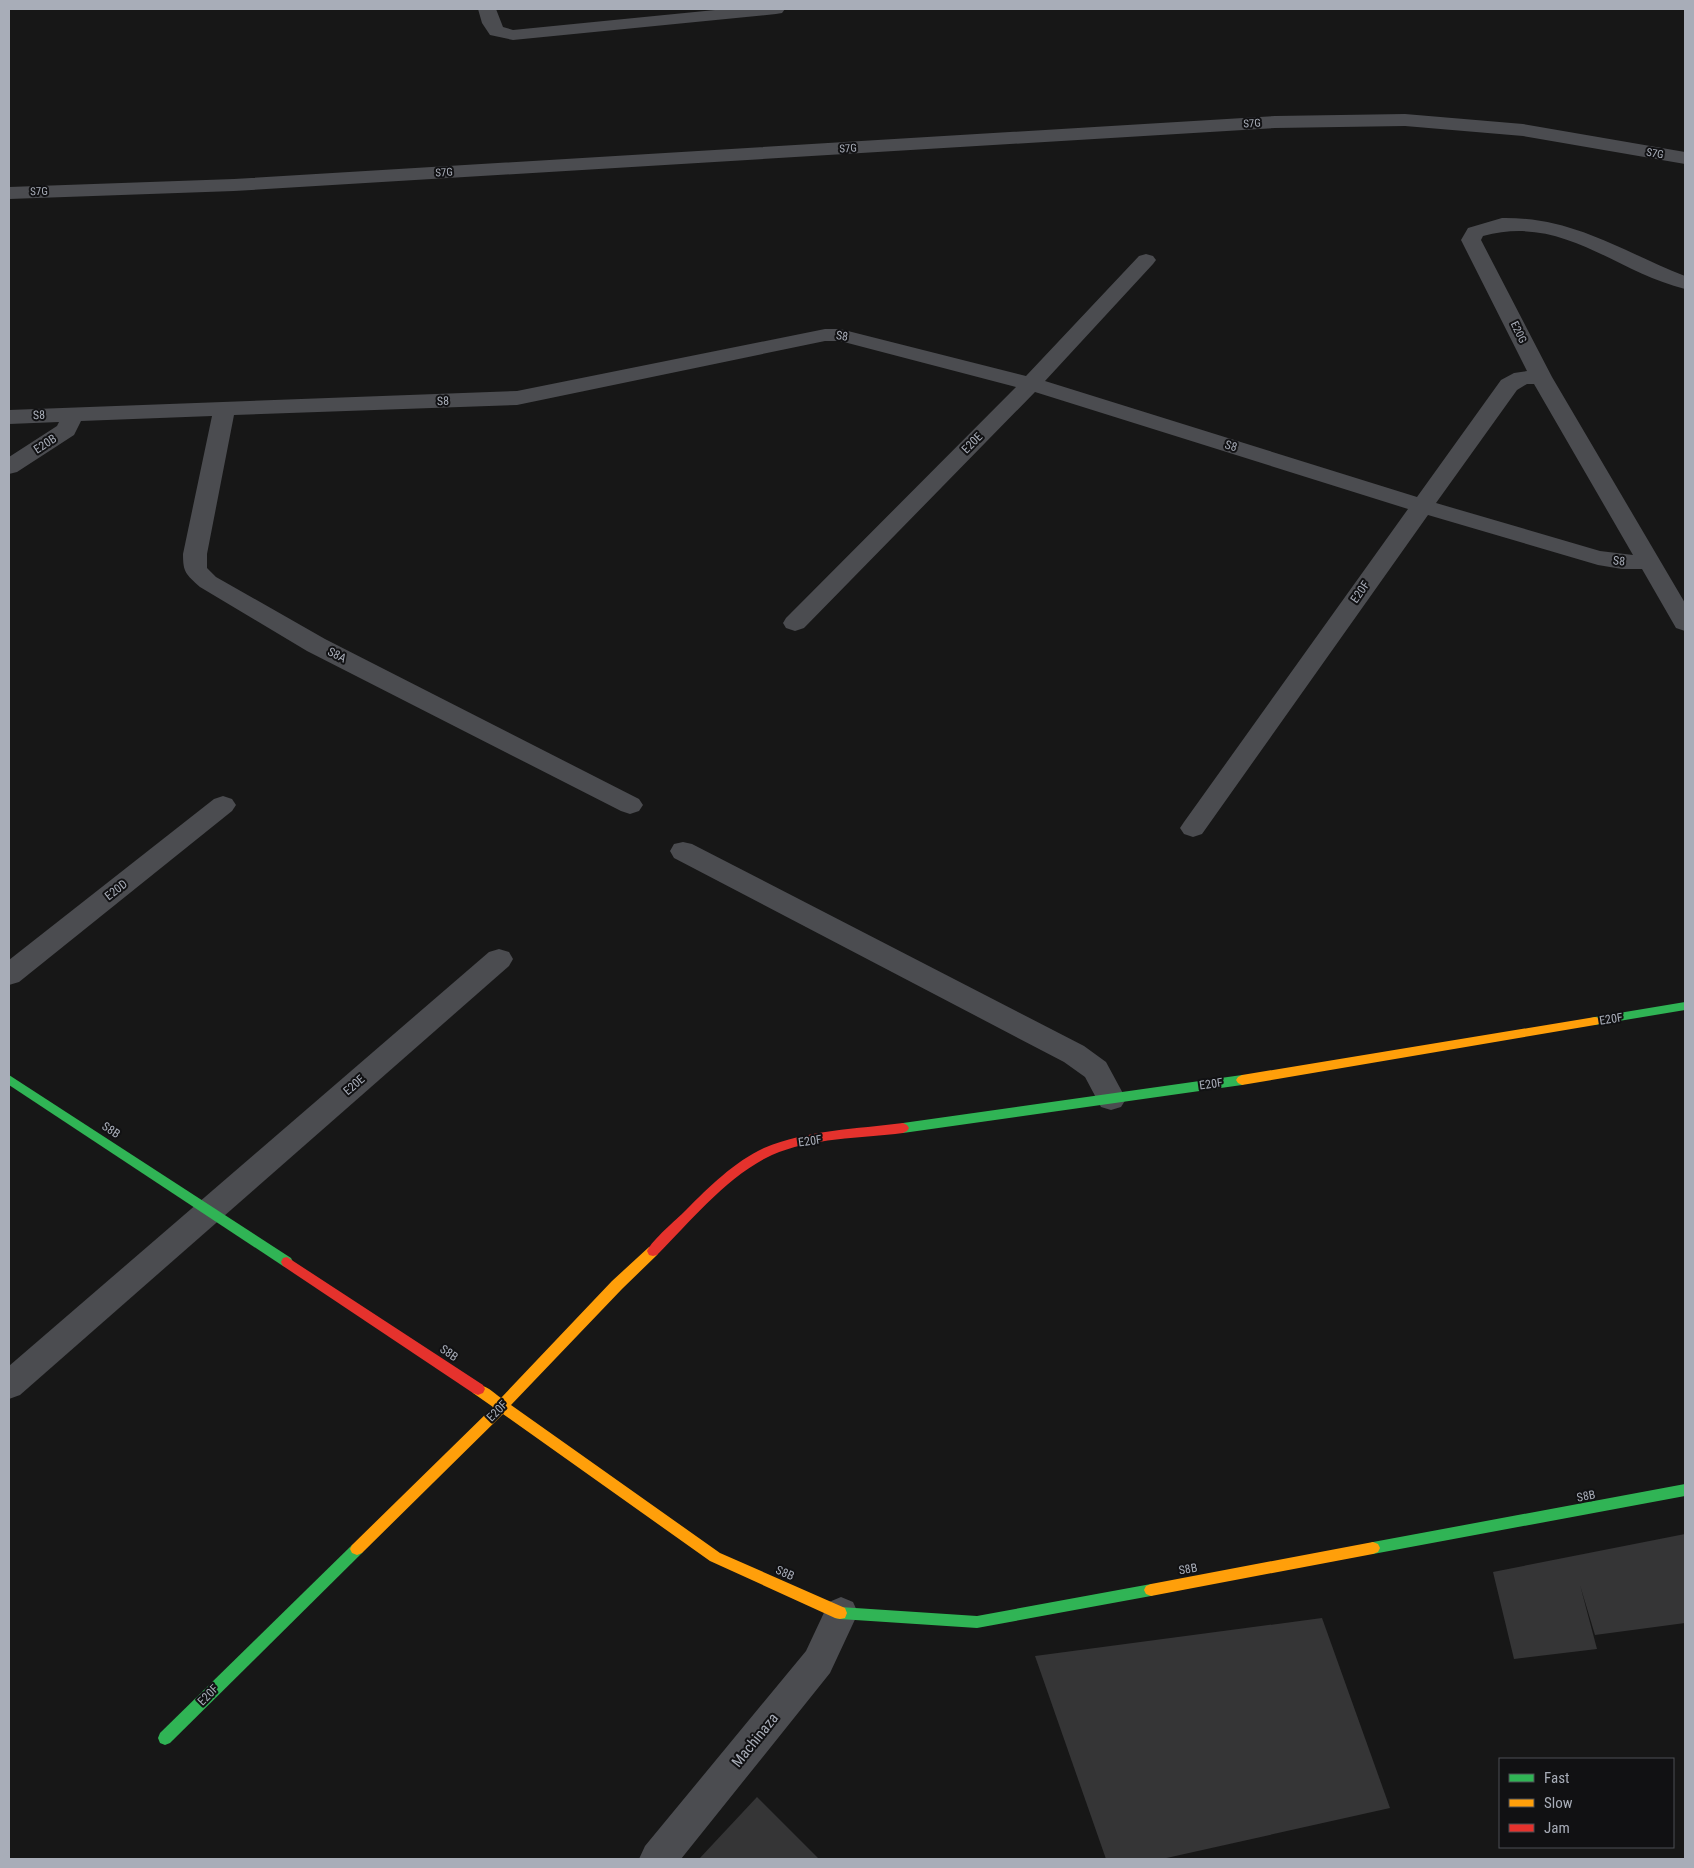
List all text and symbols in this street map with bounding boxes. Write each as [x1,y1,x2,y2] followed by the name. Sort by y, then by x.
[1243,117,1261,130] street label: S7G
[839,142,857,155] street label: S7G
[1645,146,1665,161] street label: S7G
[435,166,453,179] street label: S7G
[30,185,48,198] street label: S7G
[1508,319,1529,345] street label: E20G
[835,328,849,344] street label: S8
[437,394,449,408] street label: S8
[33,408,45,422] street label: S8
[959,430,985,456] street label: E20E
[31,431,59,457] street label: E20B
[1223,438,1239,454] street label: S8
[1612,553,1626,569] street label: S8
[1347,578,1373,606] street label: E20F
[325,644,349,666] street label: S8A
[102,877,130,903] street label: E20D
[1598,1010,1624,1028] street label: E20F
[340,1072,368,1098] street label: E20E
[1198,1075,1224,1093] street label: E20F
[99,1119,123,1141] street label: S8B
[797,1132,823,1150] street label: E20F
[437,1342,461,1364] street label: S8B
[484,1398,510,1424] street label: E20F
[1575,1487,1597,1505] street label: S8B
[1178,1560,1198,1578] street label: S8B
[774,1563,796,1583] street label: S8B
[195,1682,221,1708] street label: E20F
[728,1709,782,1771] street label: Machinaza
[1499,1758,1674,1848] legend
[1544,1769,1569,1787] text: Fast
[1544,1794,1573,1812] text: Slow
[1544,1819,1570,1837] text: Jam

